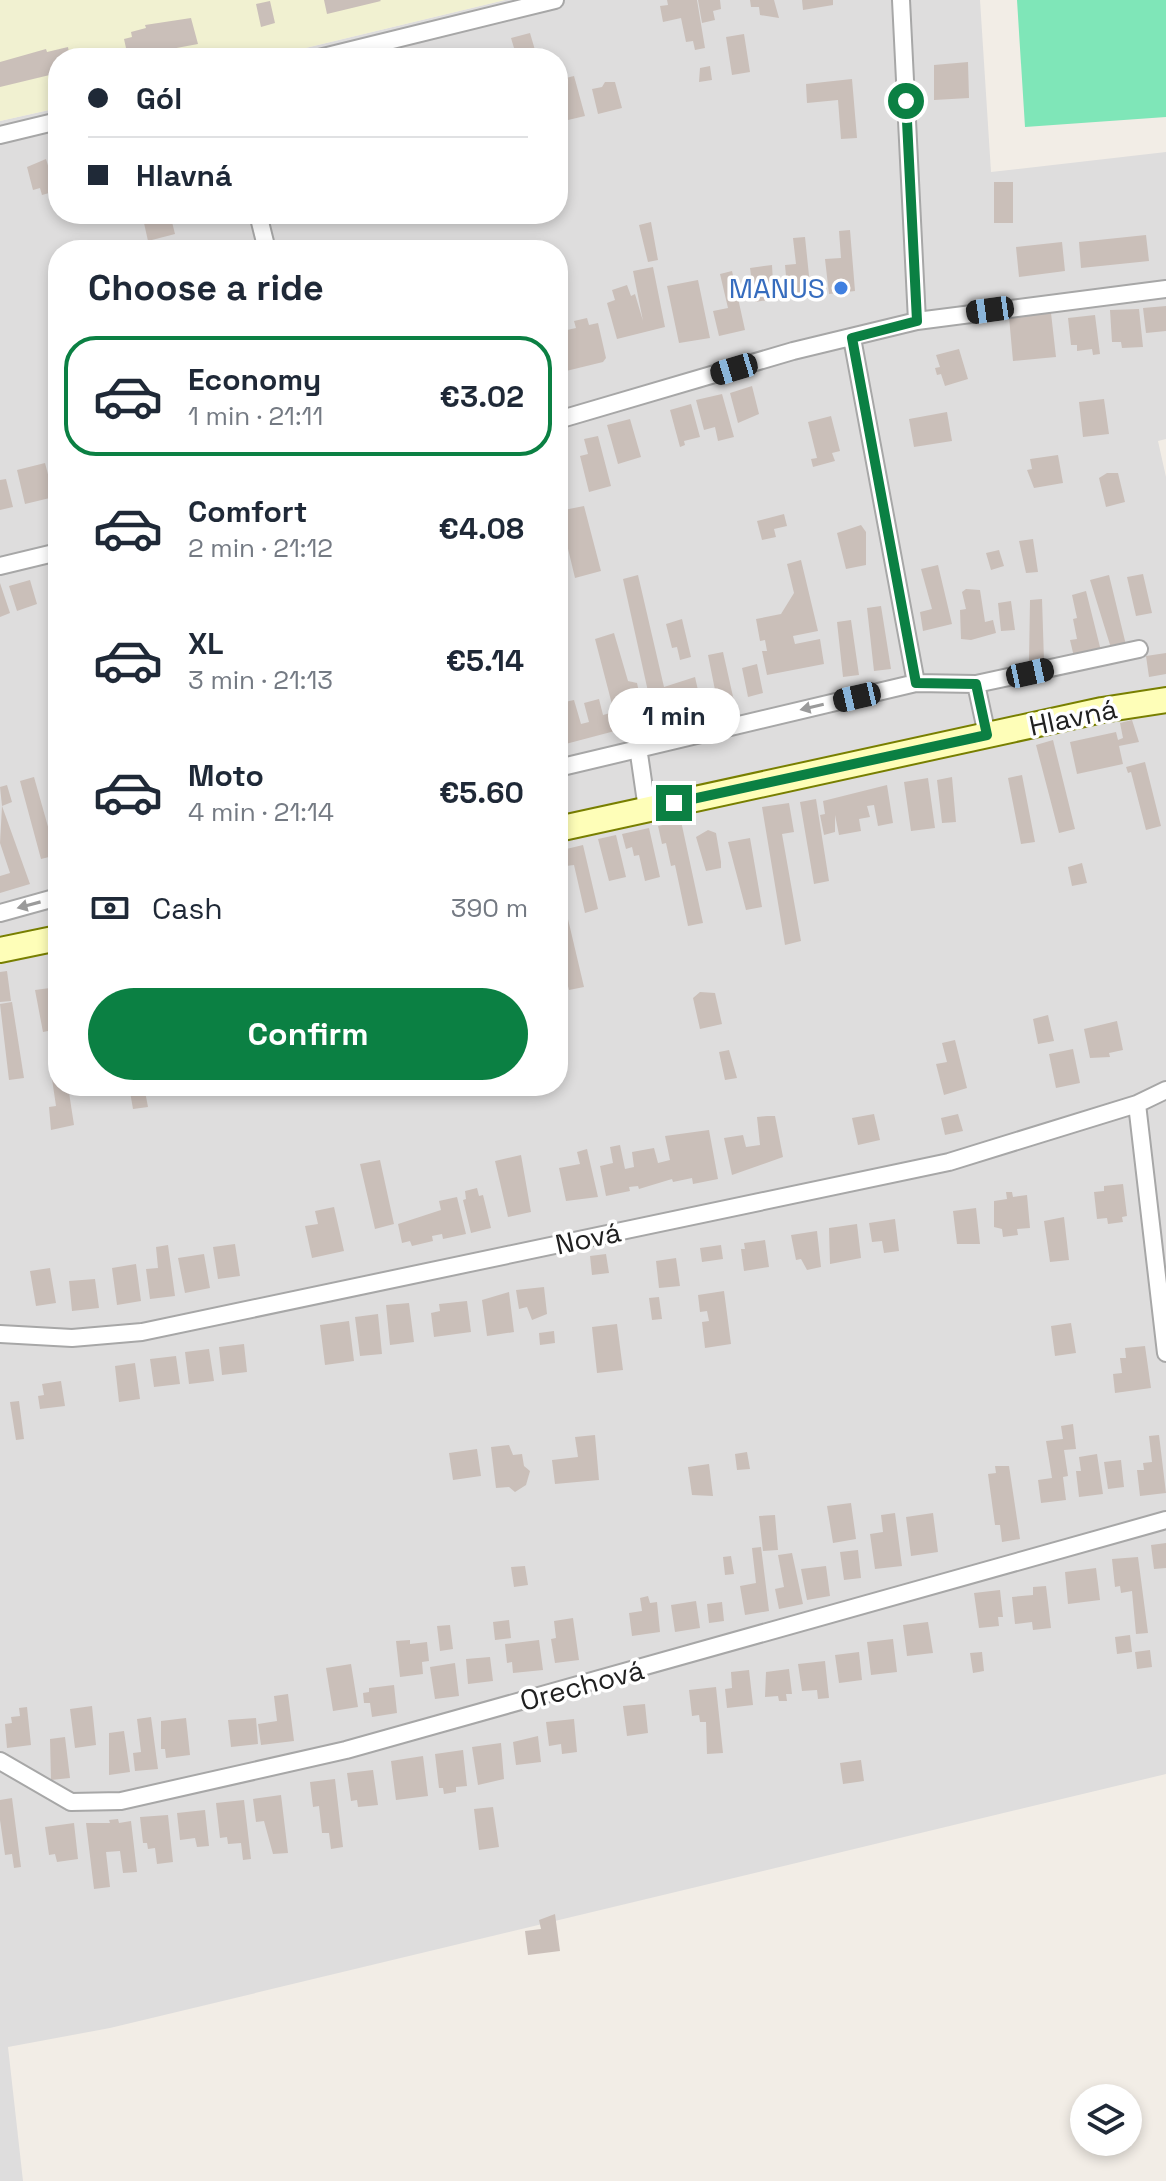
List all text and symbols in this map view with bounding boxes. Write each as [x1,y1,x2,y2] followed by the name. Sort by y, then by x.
[136,79,182,118] text: Gól
[888,83,924,119] route start
[136,156,232,195] text: Hlavná
[88,265,324,311] text: Choose a ride
[729,270,825,306] place label: MANUS
[832,279,850,297] marker: MANUS
[965,295,1015,325] car
[708,351,760,387] car
[92,360,164,432] icon: car
[188,360,321,399] text: Economy
[440,377,524,416] text: €3.02
[188,399,323,433] text: 1 min · 21:11
[92,492,164,564] icon: car
[188,492,307,531] text: Comfort
[439,509,524,548] text: €4.08
[188,531,333,565] text: 2 min · 21:12
[92,624,164,696] icon: car
[188,624,224,663] text: XL
[446,641,524,680] text: €5.14
[1004,656,1056,690] car
[188,663,333,697] text: 3 min · 21:13
[831,680,883,714] car
[608,687,740,743] callout: 1 min
[1026,690,1120,744] street label: Hlavná
[642,699,706,733] text: 1 min
[800,701,825,714] one-way arrow
[92,756,164,828] icon: car
[188,756,264,795] text: Moto
[439,773,524,812] text: €5.60
[656,785,692,821] route end
[188,795,334,829] text: 4 min · 21:14
[88,886,132,930] icon: cash
[152,889,223,928] text: Cash
[451,891,528,925] text: 390 m
[16,899,41,912] one-way arrow
[88,988,528,1080] button: Confirm
[552,1214,624,1262] street label: Nová
[516,1651,648,1719] street label: Orechová
[1070,2084,1142,2156] map controls
[1070,2084,1142,2156] button: layers

